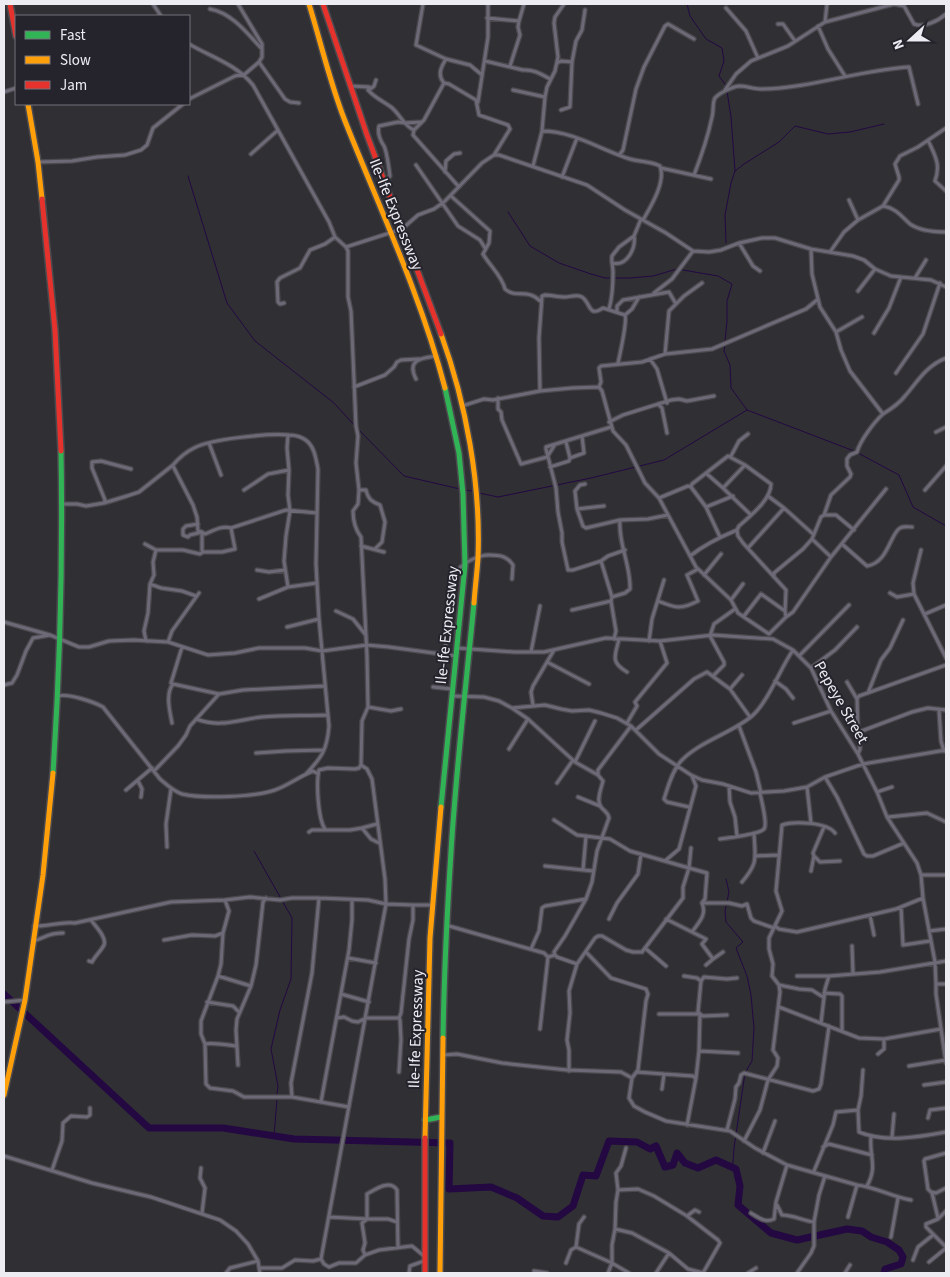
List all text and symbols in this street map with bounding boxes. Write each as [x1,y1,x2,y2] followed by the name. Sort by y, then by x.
[15,15,190,105] legend
[885,15,935,65] north arrow
[60,25,86,46] text: Fast
[888,36,910,52] text: N
[60,50,91,71] text: Slow
[60,75,87,96] text: Jam
[364,155,429,274] street label: Ile-Ife Expressway
[430,564,464,685] street label: Ile-Ife Expressway
[809,657,874,748] street label: Pepeye Street
[403,969,429,1089] street label: Ile-Ife Expressway

